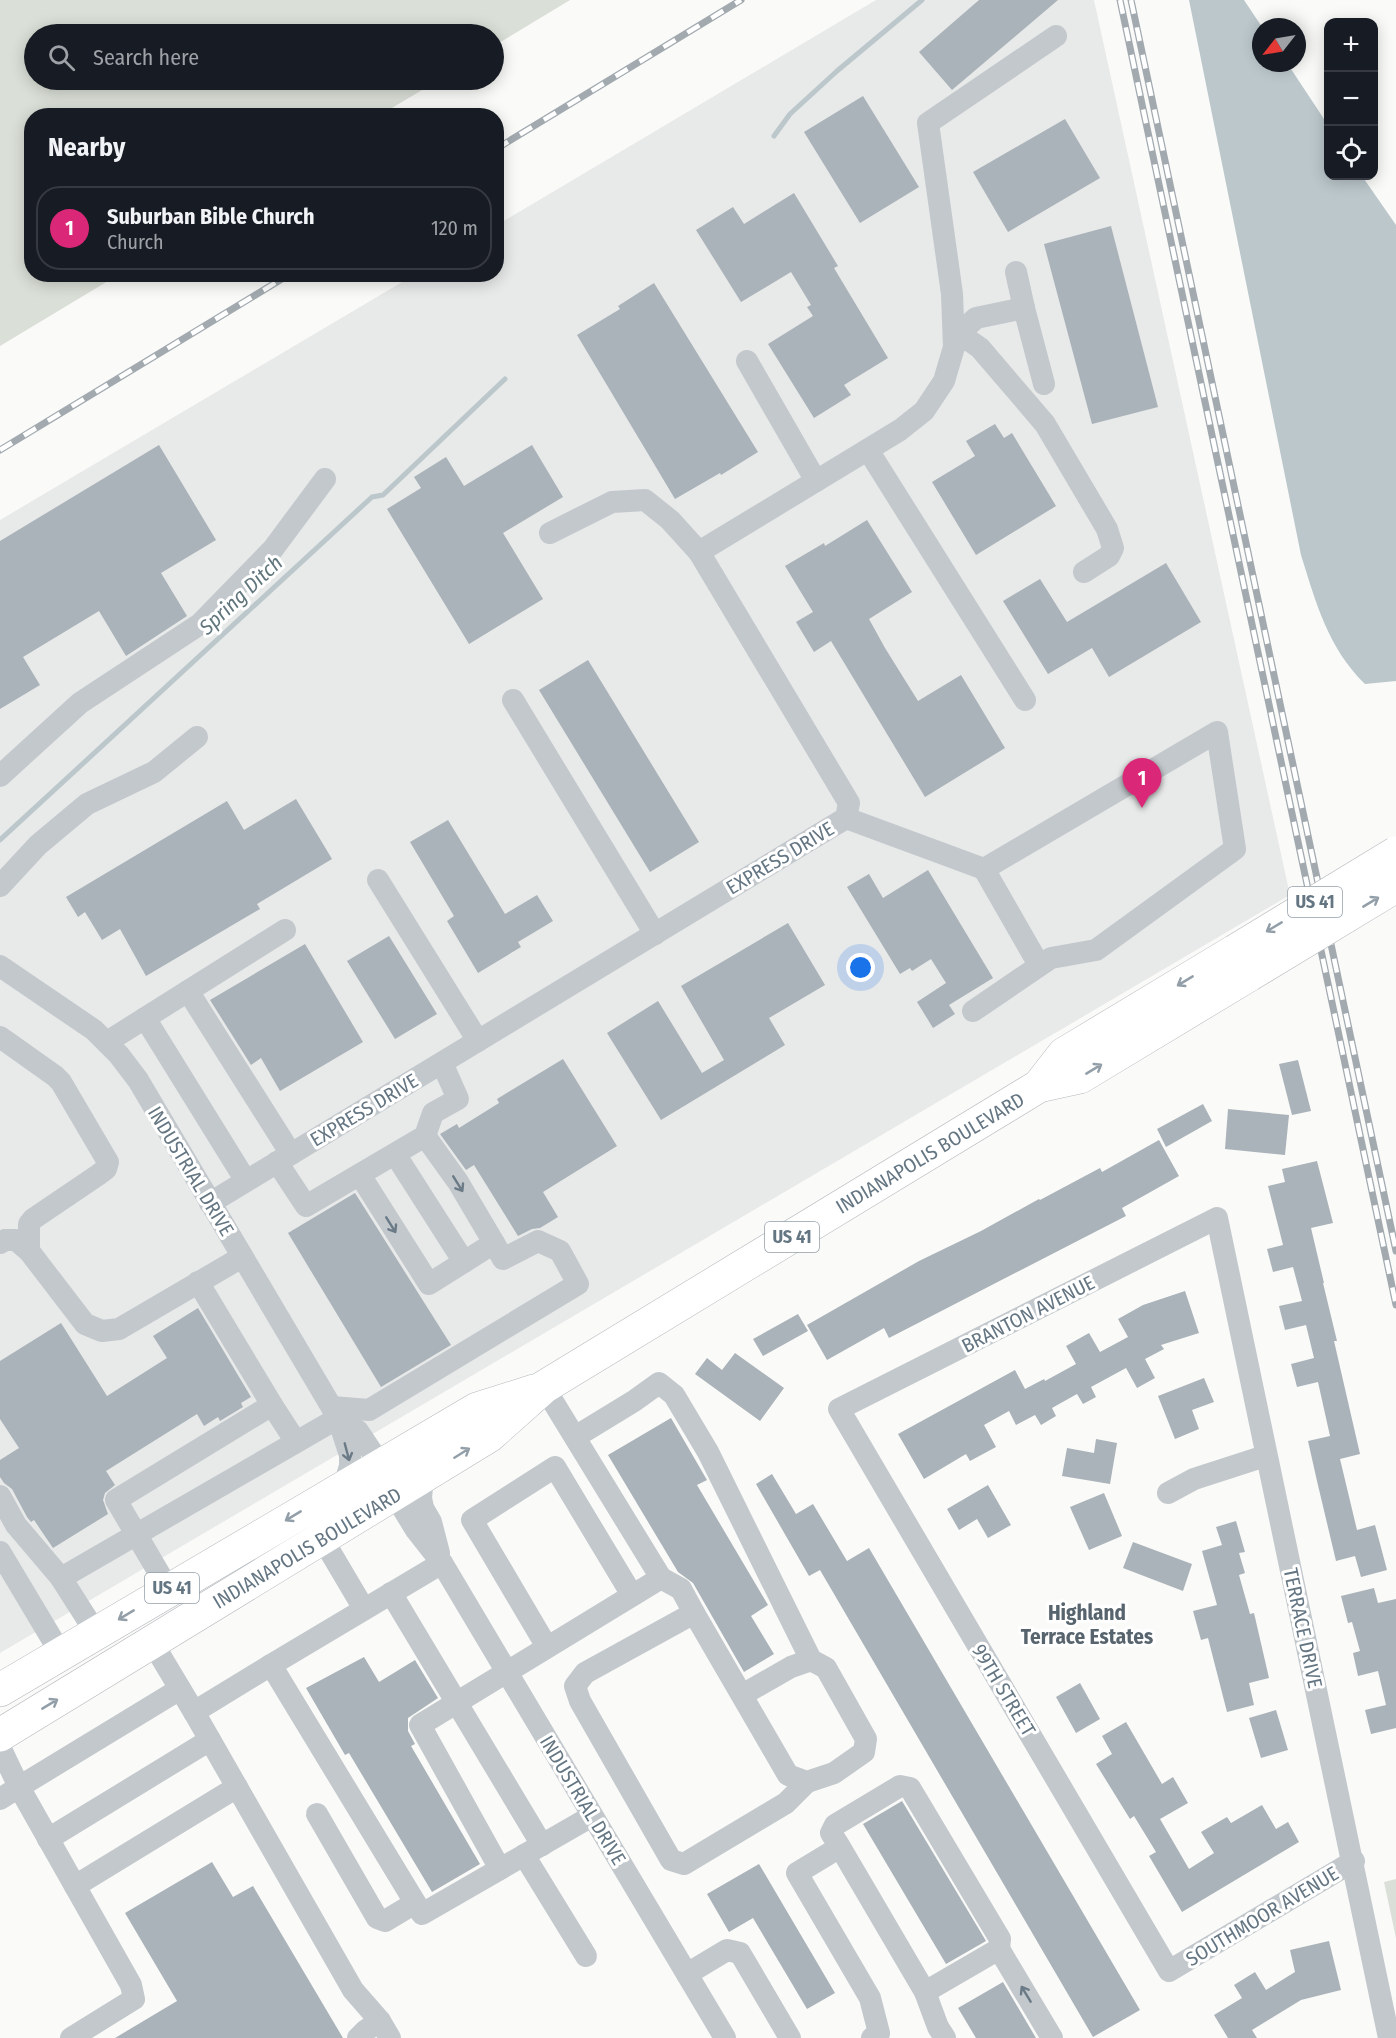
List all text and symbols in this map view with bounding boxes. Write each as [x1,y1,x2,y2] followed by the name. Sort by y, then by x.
[1252,18,1306,72] north arrow
[1324,18,1378,180] map controls
[1324,18,1378,72] button: +
[24,24,504,90] search box
[45,41,78,74] icon: search
[93,44,199,71] text: Search here
[1324,72,1378,126] button: −
[1324,126,1378,180] button: locate
[48,132,125,163] text: Nearby
[107,203,314,230] text: Suburban Bible Church
[65,216,74,240] text: 1
[431,216,478,240] text: 120 m
[107,230,163,254] text: Church
[193,550,288,641] water label: Spring Ditch
[1122,758,1162,808] pin: 1
[722,816,838,900] street label: EXPRESS DRIVE
[1288,887,1342,917] road number: US 41
[1362,895,1379,907] one-way arrow
[1266,922,1283,934] one-way arrow
[846,953,875,982] your location
[1177,975,1194,987] one-way arrow
[1085,1062,1102,1074] one-way arrow
[306,1068,422,1152] street label: EXPRESS DRIVE
[831,1087,1029,1219] street label: INDIANAPOLIS BOULEVARD
[143,1102,239,1240] street label: INDUSTRIAL DRIVE
[453,1175,465,1192] one-way arrow
[386,1216,398,1233] one-way arrow
[765,1222,819,1252] road number: US 41
[958,1270,1098,1358] street label: BRANTON AVENUE
[342,1442,354,1461] one-way arrow
[453,1446,470,1458] one-way arrow
[208,1482,406,1614] street label: INDIANAPOLIS BOULEVARD
[285,1510,302,1522] one-way arrow
[1279,1566,1327,1690] street label: TERRACE DRIVE
[145,1573,199,1603] road number: US 41
[1021,1600,1153,1650] district label: Highland Terrace Estates
[118,1610,135,1622] one-way arrow
[967,1640,1041,1741] street label: 99TH STREET
[41,1698,58,1710] one-way arrow
[535,1731,631,1869] street label: INDUSTRIAL DRIVE
[1181,1861,1343,1971] street label: SOUTHMOOR AVENUE
[1019,1986,1031,2003] one-way arrow

